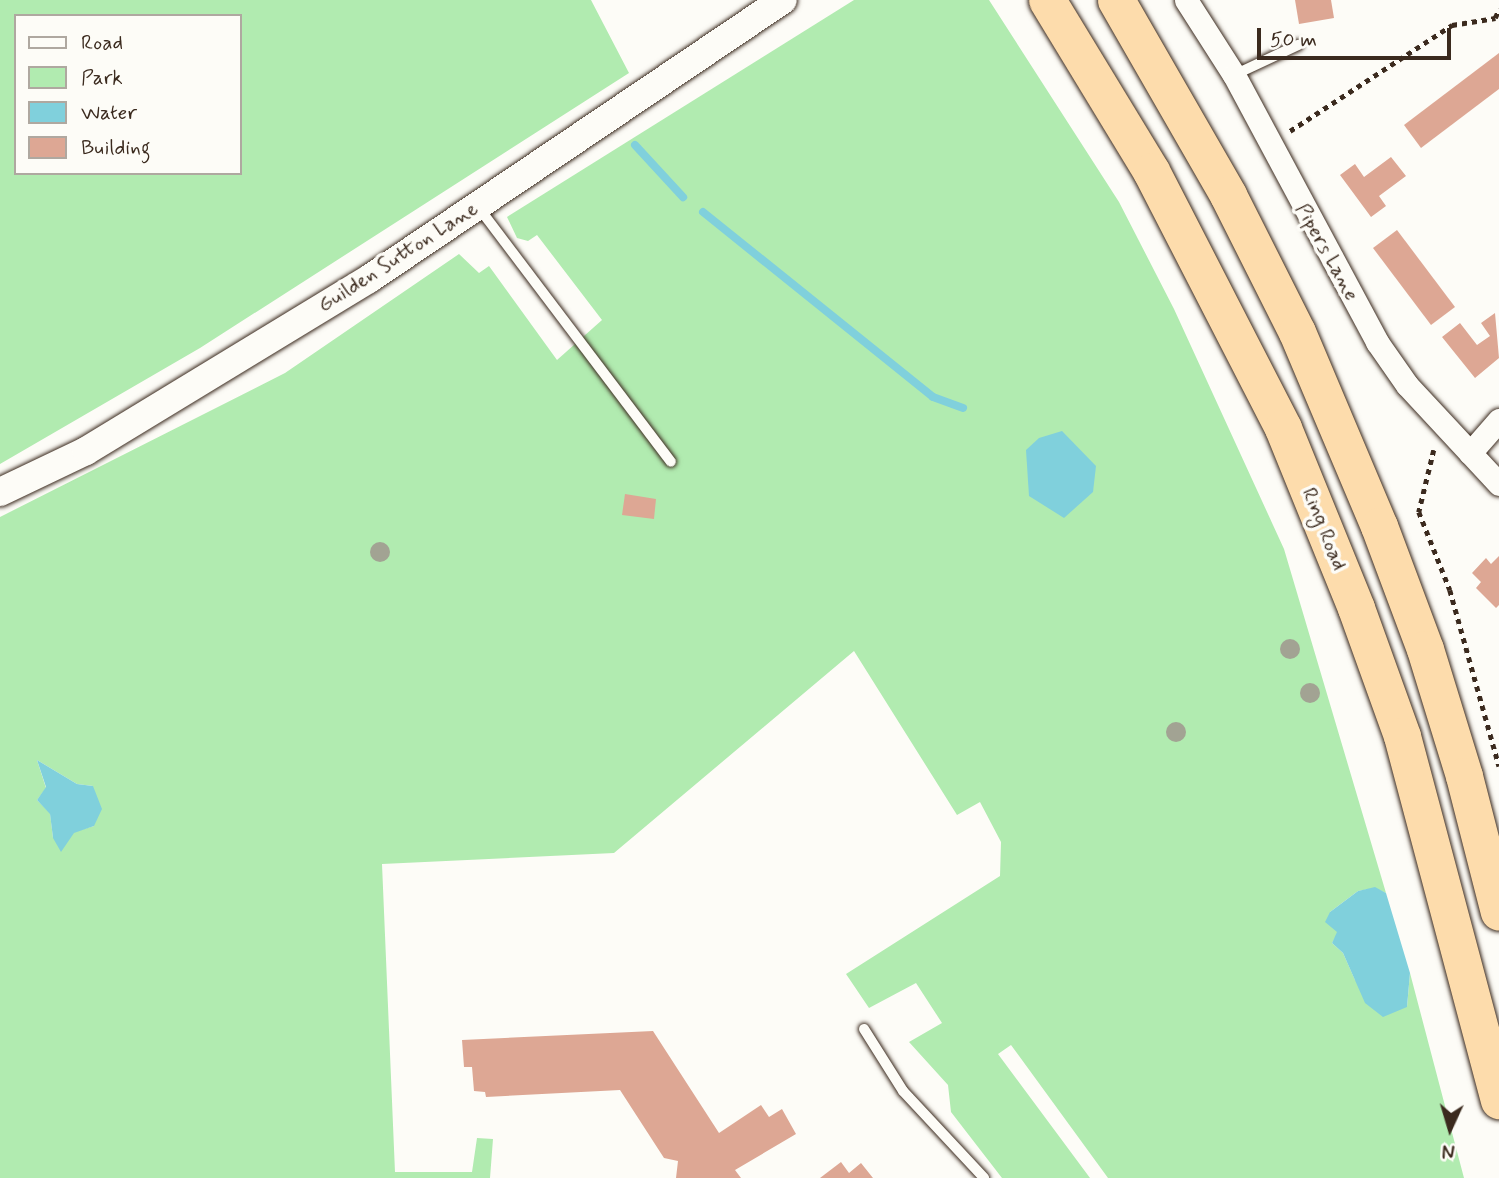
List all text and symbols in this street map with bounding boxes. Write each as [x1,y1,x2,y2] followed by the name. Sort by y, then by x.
[14,14,242,175] legend
[1261,14,1455,58] scale bar
[1270,26,1317,54] text: 50 m
[81,29,123,57] text: Road
[81,64,123,92] text: Park
[81,99,137,127] text: Water
[81,134,151,162] text: Building
[314,197,482,317] street label: Guilden Sutton Lane
[1291,200,1363,304] street label: Pipers Lane
[1296,484,1352,574] street label: Ring Road
[1415,1094,1485,1164] north arrow
[1441,1138,1456,1163] text: N

